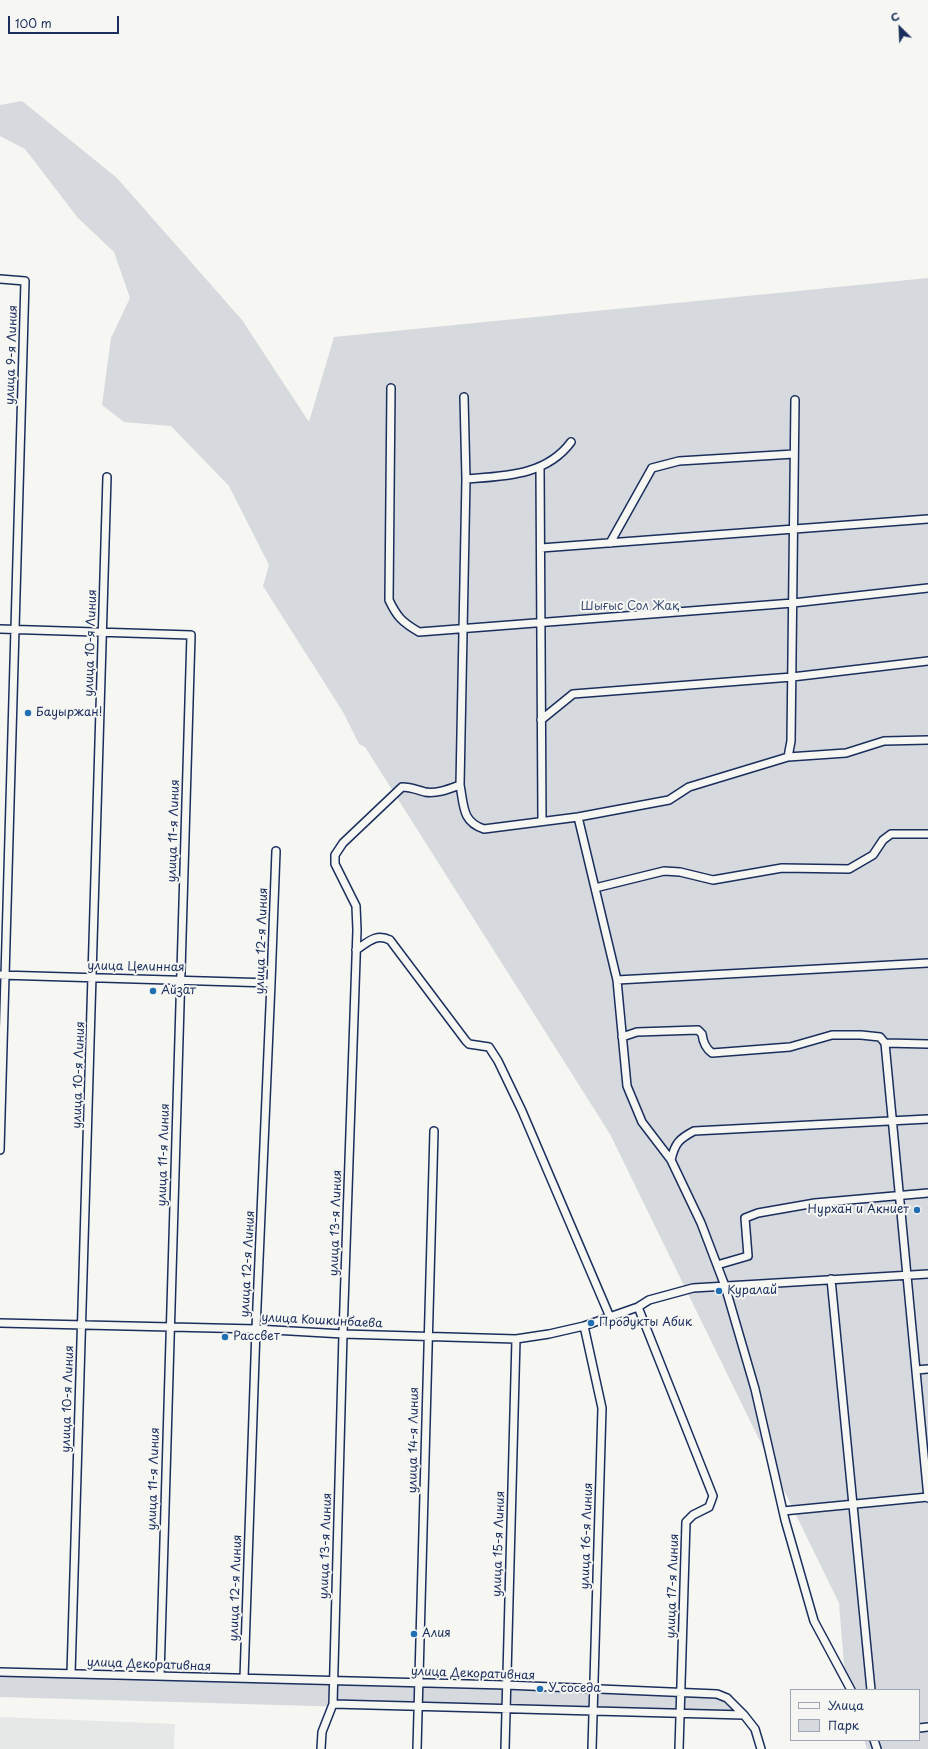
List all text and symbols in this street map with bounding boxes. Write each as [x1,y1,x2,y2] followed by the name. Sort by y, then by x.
[888,7,902,26] text: С
[10,8,121,34] scale bar
[880,8,920,48] north arrow
[15,14,52,32] text: 100 m
[3,305,21,405] street label: улица 9-я Линия
[82,589,100,697] street label: улица 10-я Линия
[581,600,679,614] park label: Шығыс Сол Жақ
[36,706,102,720] place label: Бауыржан!
[23,708,33,718] marker: Бауыржан!
[165,779,183,883] street label: улица 11-я Линия
[253,887,271,995] street label: улица 12-я Линия
[87,959,185,975] street label: улица Целинная
[161,984,196,998] place label: Айзат
[148,986,158,996] marker: Айзат
[70,1021,88,1129] street label: улица 10-я Линия
[155,1103,173,1207] street label: улица 11-я Линия
[327,1170,345,1276] street label: улица 13-я Линия
[808,1203,909,1217] place label: Нурхан и Акниет
[912,1205,922,1215] marker: Нурхан и Акниет
[238,1210,258,1318] street label: улица 12-я Линия
[727,1284,777,1298] place label: Куралай
[714,1286,724,1296] marker: Куралай
[261,1311,383,1331] street label: улица Кошкинбаева
[599,1316,692,1330] place label: Продукты Абик
[586,1318,596,1328] marker: Продукты Абик
[233,1330,280,1344] place label: Рассвет
[220,1332,230,1342] marker: Рассвет
[59,1345,77,1453] street label: улица 10-я Линия
[406,1387,422,1493] street label: улица 14-я Линия
[145,1427,163,1531] street label: улица 11-я Линия
[578,1482,596,1590] street label: улица 16-я Линия
[490,1491,508,1597] street label: улица 15-я Линия
[317,1493,335,1599] street label: улица 13-я Линия
[664,1533,682,1639] street label: улица 17-я Линия
[227,1534,245,1642] street label: улица 12-я Линия
[422,1627,451,1641] place label: Алия
[409,1629,419,1639] marker: Алия
[87,1656,211,1674] street label: улица Декоративная
[411,1665,535,1683] street label: улица Декоративная
[548,1682,601,1696] place label: У соседа
[535,1684,545,1694] marker: У соседа
[790,1689,920,1741] legend
[828,1696,864,1714] text: Улица
[828,1716,859,1734] text: Парк

